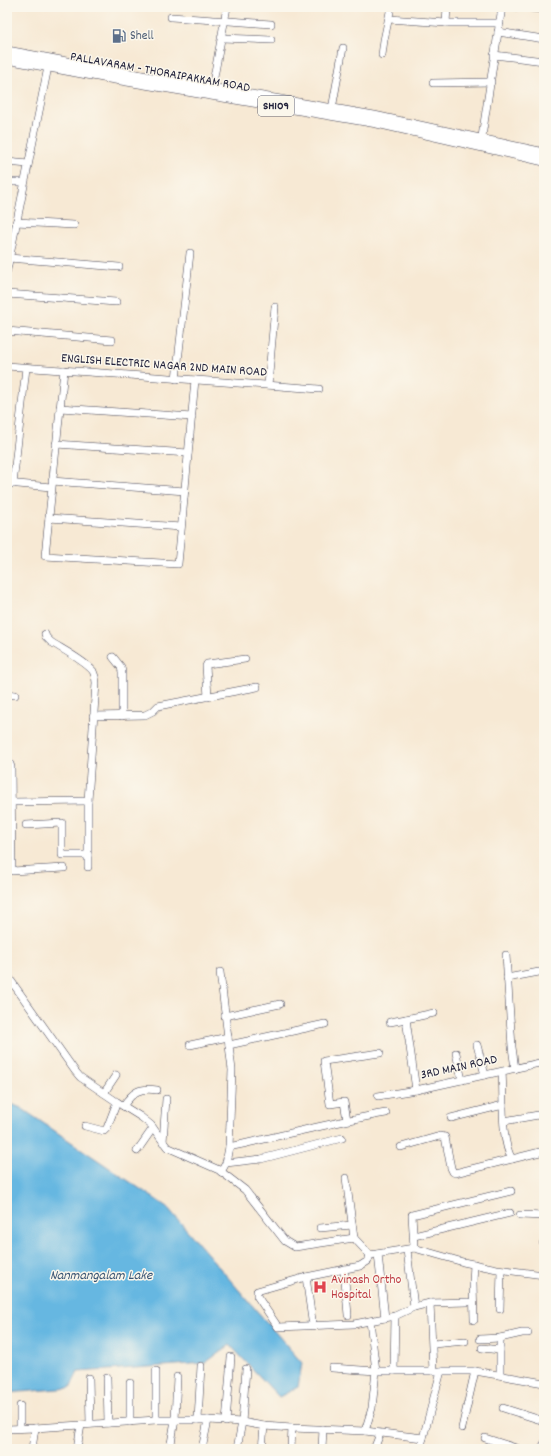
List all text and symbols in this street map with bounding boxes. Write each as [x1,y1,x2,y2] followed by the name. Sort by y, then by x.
[130,27,154,46] place label: Shell
[111,28,127,44] fuel station icon: Shell
[68,48,252,98] street label: PALLAVARAM - THORAIPAKKAM ROAD
[258,96,294,116] road number: SH109
[61,349,268,383] street label: ENGLISH ELECTRIC NAGAR 2ND MAIN ROAD
[419,1051,499,1085] street label: 3RD MAIN ROAD
[50,1266,153,1286] water label: Nanmangalam Lake
[331,1271,401,1305] place label: Avinash Ortho Hospital
[312,1279,328,1295] hospital icon: Avinash Ortho Hospital

